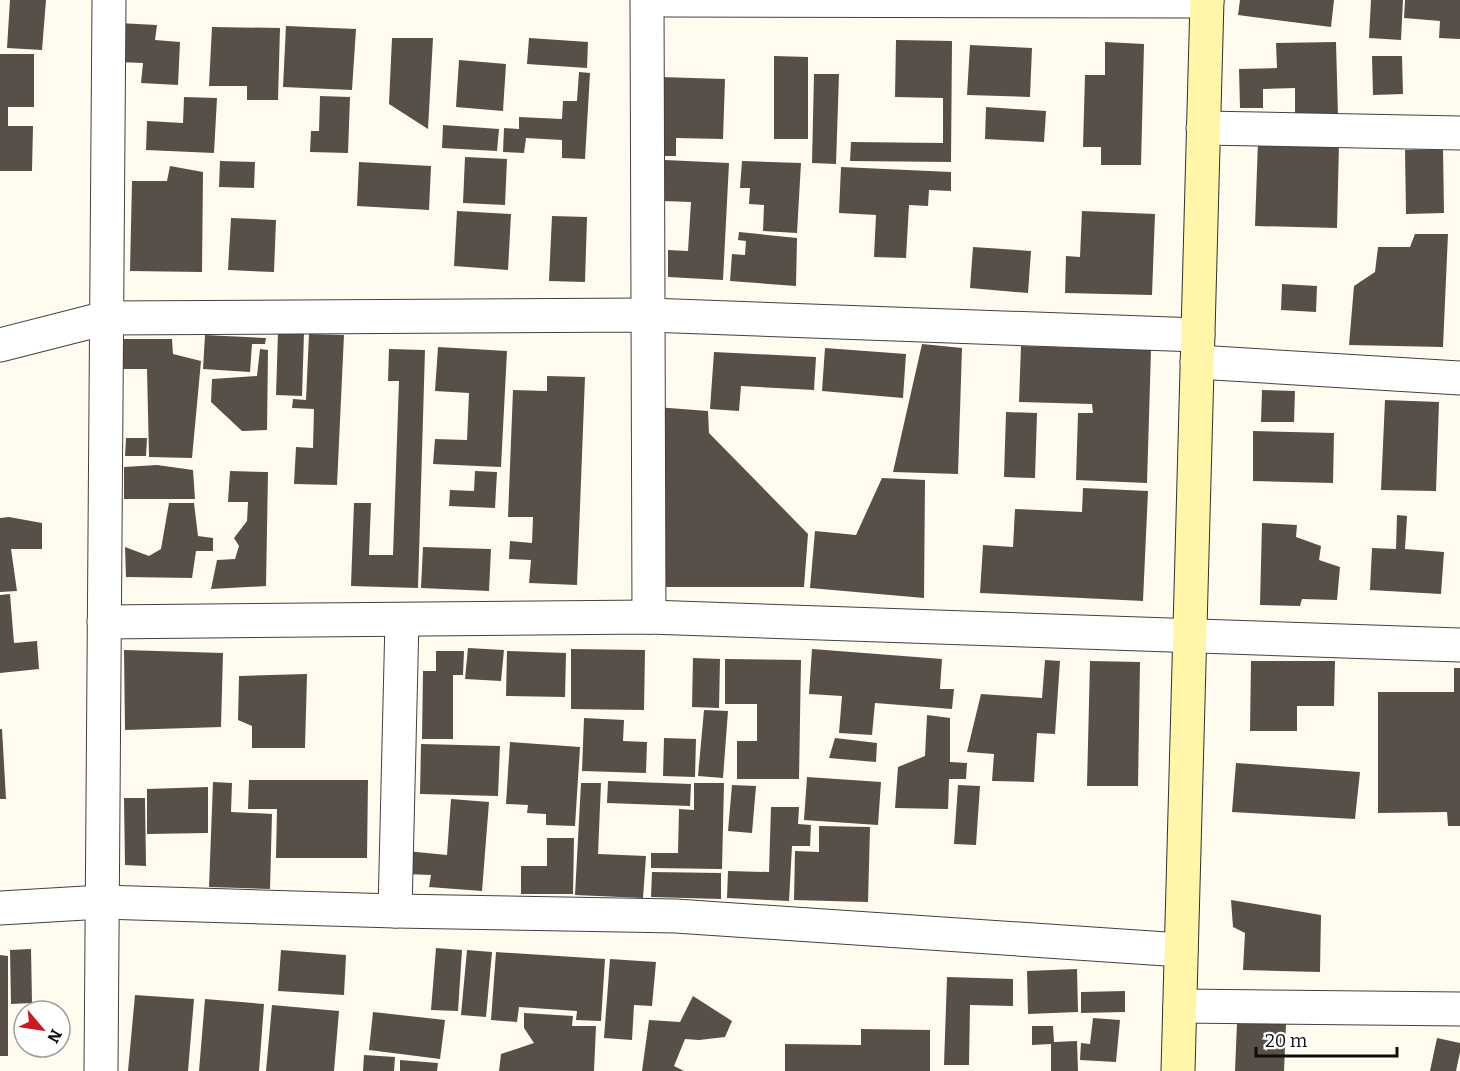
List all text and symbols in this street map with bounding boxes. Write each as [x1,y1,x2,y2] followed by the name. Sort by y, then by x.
[12,999,72,1059] north arrow
[1256,1020,1397,1058] scale bar
[43,1026,66,1046] text: N
[1265,1030,1307,1052] text: 20 m

